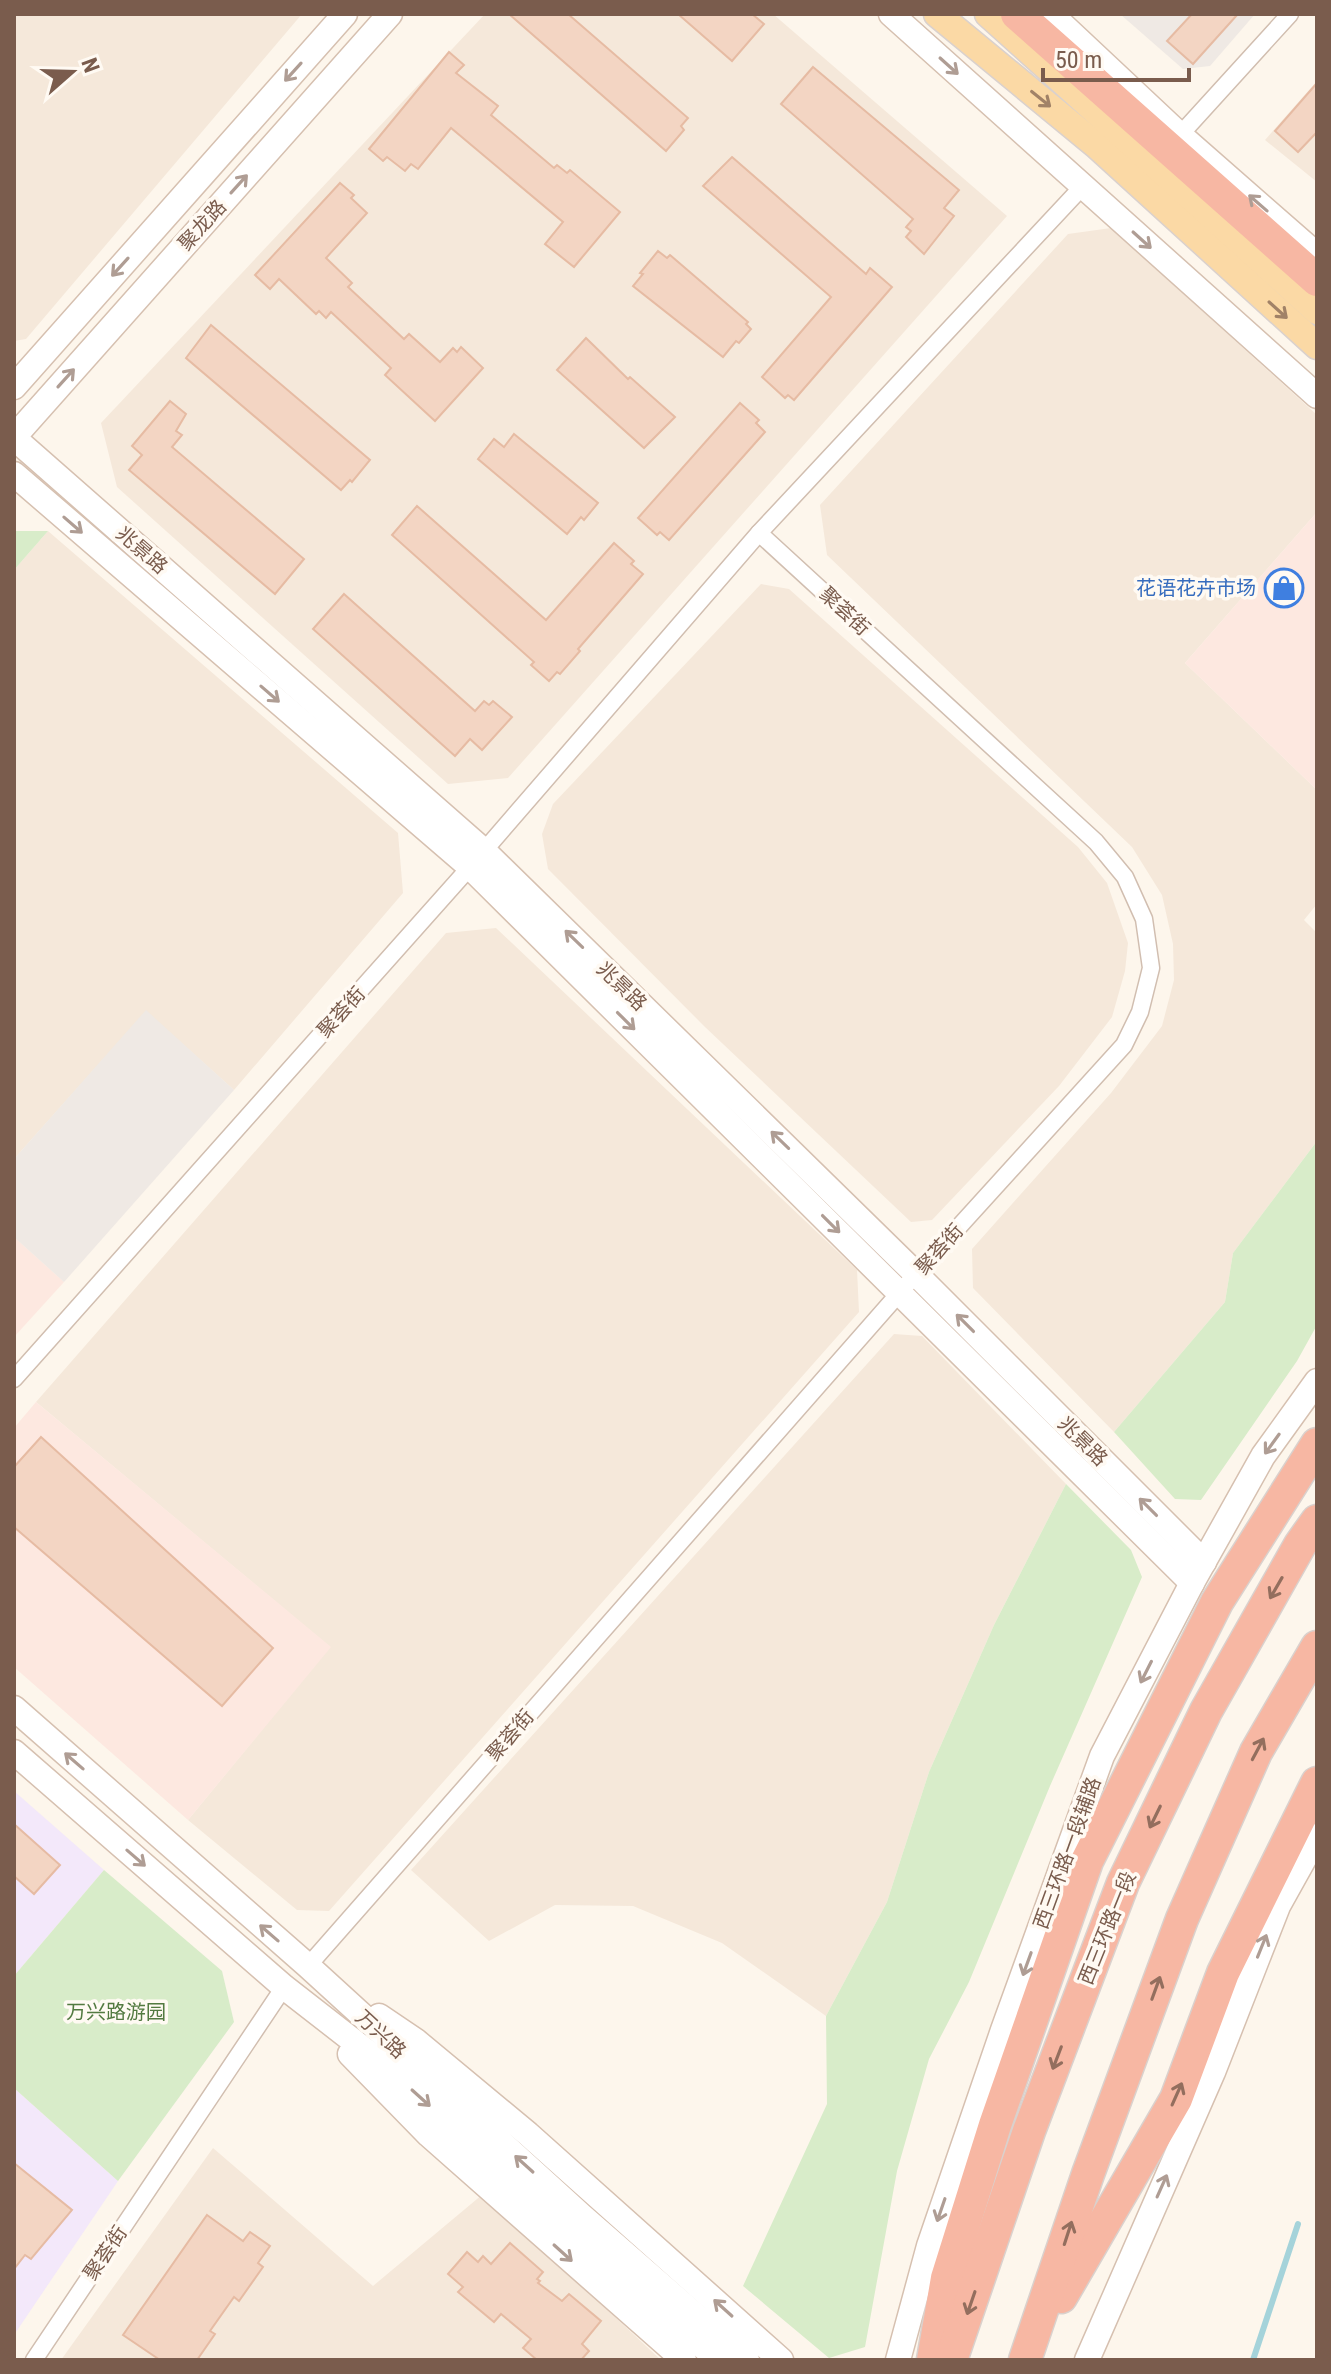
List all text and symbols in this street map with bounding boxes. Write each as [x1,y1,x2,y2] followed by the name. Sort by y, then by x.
[32,32,112,112] north arrow
[1043,32,1189,82] scale bar
[1055,46,1102,74] text: 50 m
[76,55,104,76] text: N
[938,57,958,75] one-way arrow
[284,61,302,81] one-way arrow
[1030,90,1051,108] one-way arrow
[229,175,247,195] one-way arrow
[173,195,231,255] street label: 聚龙路
[1249,195,1269,213] one-way arrow
[1132,230,1152,248] one-way arrow
[112,256,130,276] one-way arrow
[1268,301,1288,320] one-way arrow
[57,369,75,389] one-way arrow
[62,515,83,533] one-way arrow
[111,521,173,579] street label: 兆景路
[1263,567,1305,609] shop icon: 花语花卉市场
[1136,576,1256,600] place label: 花语花卉市场
[815,582,875,640] street label: 聚荟街
[260,685,280,703] one-way arrow
[565,930,584,949] one-way arrow
[592,957,652,1015] street label: 兆景路
[312,982,370,1042] street label: 聚荟街
[616,1012,636,1031] one-way arrow
[770,1131,790,1150] one-way arrow
[821,1215,841,1234] one-way arrow
[910,1219,968,1279] street label: 聚荟街
[956,1314,975,1333] one-way arrow
[1053,1411,1113,1471] street label: 兆景路
[1263,1433,1280,1455] one-way arrow
[1139,1497,1158,1517] one-way arrow
[1268,1575,1283,1599] one-way arrow
[1138,1660,1154,1683] one-way arrow
[481,1704,539,1766] street label: 聚荟街
[1250,1738,1266,1762] one-way arrow
[64,1752,84,1770] one-way arrow
[1028,1774,1106,1932] street label: 西三环路一段辅路
[1147,1805,1162,1829] one-way arrow
[126,1849,146,1867] one-way arrow
[1073,1868,1141,1988] street label: 西三环路一段
[260,1924,280,1942] one-way arrow
[1256,1934,1271,1959] one-way arrow
[1018,1951,1033,1976] one-way arrow
[1150,1977,1164,2001] one-way arrow
[66,2000,166,2024] park label: 万兴路游园
[351,2005,411,2063] street label: 万兴路
[1049,2045,1063,2070] one-way arrow
[1171,2082,1186,2107] one-way arrow
[410,2088,430,2106] one-way arrow
[514,2155,534,2173] one-way arrow
[1156,2174,1171,2198] one-way arrow
[933,2197,948,2222] one-way arrow
[78,2221,132,2285] street label: 聚荟街
[1061,2221,1076,2246] one-way arrow
[553,2243,573,2261] one-way arrow
[962,2290,977,2315] one-way arrow
[713,2299,734,2318] one-way arrow

